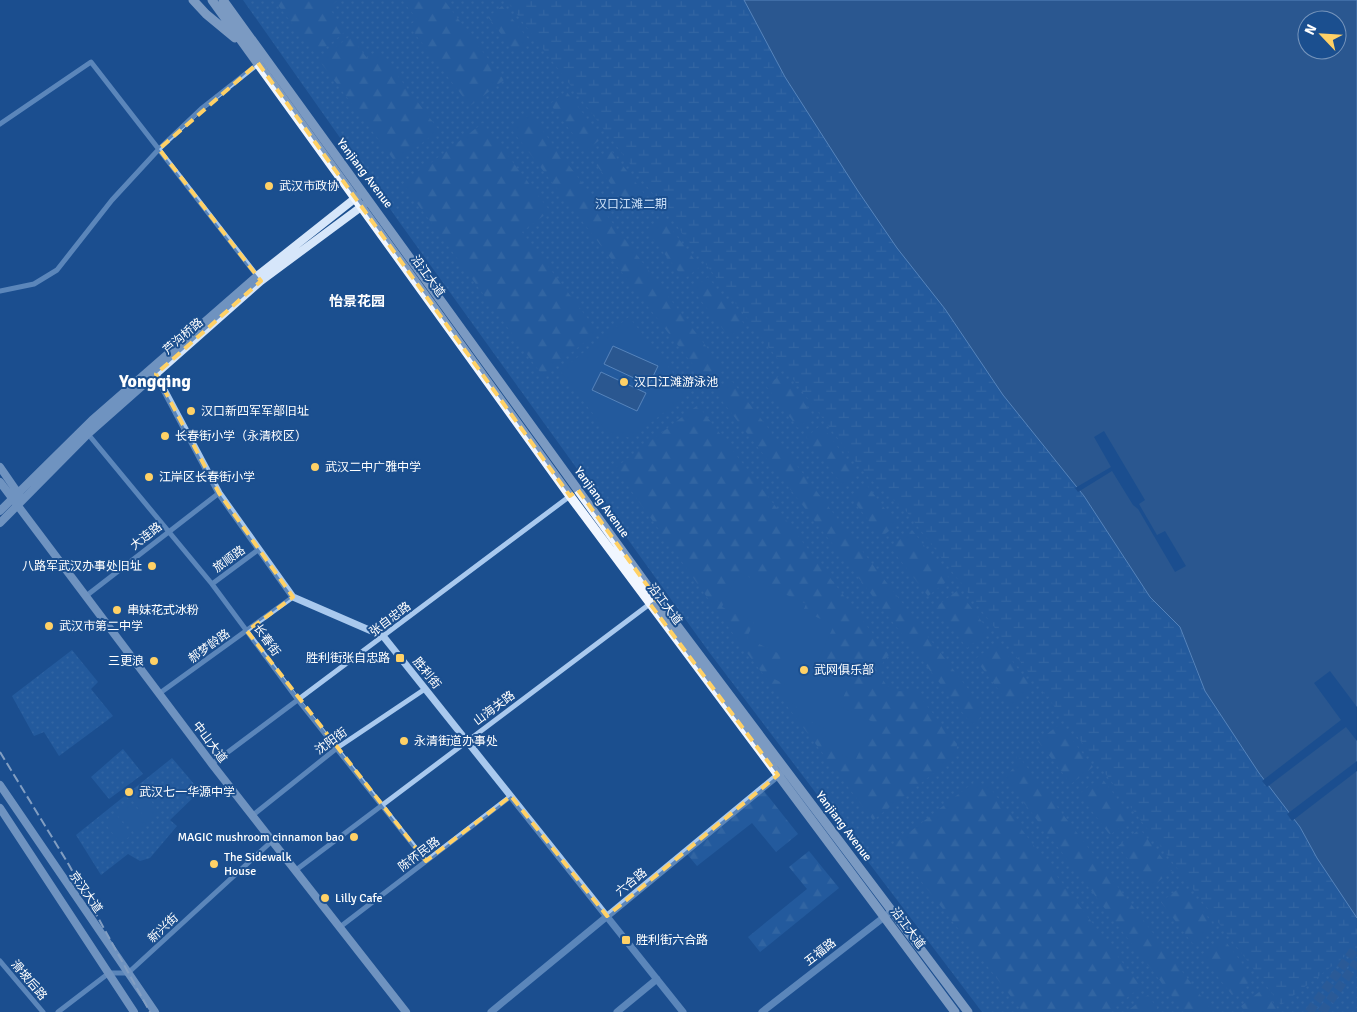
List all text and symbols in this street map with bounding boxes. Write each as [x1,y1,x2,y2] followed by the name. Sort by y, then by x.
[1297,10,1347,60] north arrow
[1301,22,1320,38] text: N
[333,135,396,211] street label: Yanjiang Avenue
[279,179,339,194] place label: 武汉市政协
[263,180,275,192] marker: 武汉市政协
[595,197,667,212] park label: 汉口江滩二期
[407,252,448,300] street label: 沿江大道
[329,293,385,310] district label: 怡景花园
[160,315,206,358] street label: 芦沟桥路
[118,370,191,392] district label: Yongqing
[634,375,718,390] place label: 汉口江滩游泳池
[618,376,630,388] marker: 汉口江滩游泳池
[201,404,309,419] place label: 汉口新四军军部旧址
[185,405,197,417] marker: 汉口新四军军部旧址
[175,429,307,444] place label: 长春街小学（永清校区）
[159,430,171,442] marker: 长春街小学（永清校区）
[325,460,421,475] place label: 武汉二中广雅中学
[309,461,321,473] marker: 武汉二中广雅中学
[571,464,632,541] street label: Yanjiang Avenue
[159,470,255,485] place label: 江岸区长春街小学
[143,471,155,483] marker: 江岸区长春街小学
[128,519,165,553] street label: 大连路
[210,543,248,576] street label: 旅顺路
[22,559,142,574] place label: 八路军武汉办事处旧址
[146,560,158,572] marker: 八路军武汉办事处旧址
[644,581,685,628] street label: 沿江大道
[367,599,414,640] street label: 张自忠路
[127,603,199,618] place label: 串妹花式冰粉
[111,604,123,616] marker: 串妹花式冰粉
[59,619,143,634] place label: 武汉市第二中学
[43,620,55,632] marker: 武汉市第二中学
[250,621,283,659] street label: 长春街
[185,626,233,667] street label: 郝梦龄路
[306,651,390,666] place label: 胜利街张自忠路
[394,652,406,664] marker: 胜利街张自忠路
[108,654,144,669] place label: 三更浪
[148,655,160,667] marker: 三更浪
[409,655,444,692] street label: 胜利街
[814,663,874,678] place label: 武网俱乐部
[798,664,810,676] marker: 武网俱乐部
[471,688,518,729] street label: 山海关路
[189,719,230,766] street label: 中山大道
[312,725,350,758] street label: 沈阳街
[414,734,498,749] place label: 永清街道办事处
[398,735,410,747] marker: 永清街道办事处
[139,785,235,800] place label: 武汉七一华源中学
[123,786,135,798] marker: 武汉七一华源中学
[812,788,875,864] street label: Yanjiang Avenue
[177,830,344,845] place label: MAGIC mushroom cinnamon bao
[348,831,360,843] marker: MAGIC mushroom cinnamon bao
[396,834,443,875] street label: 陈怀民路
[224,850,291,879] place label: The Sidewalk House
[208,858,220,870] marker: The Sidewalk House
[613,865,650,900] street label: 六合路
[66,868,106,916] street label: 京汉大道
[335,891,382,906] place label: Lilly Cafe
[319,892,331,904] marker: Lilly Cafe
[887,905,928,952] street label: 沿江大道
[145,911,182,946] street label: 新兴街
[636,933,708,948] place label: 胜利街六合路
[620,934,632,946] marker: 胜利街六合路
[802,935,839,969] street label: 五福路
[7,957,50,1004] street label: 滑坡后路

